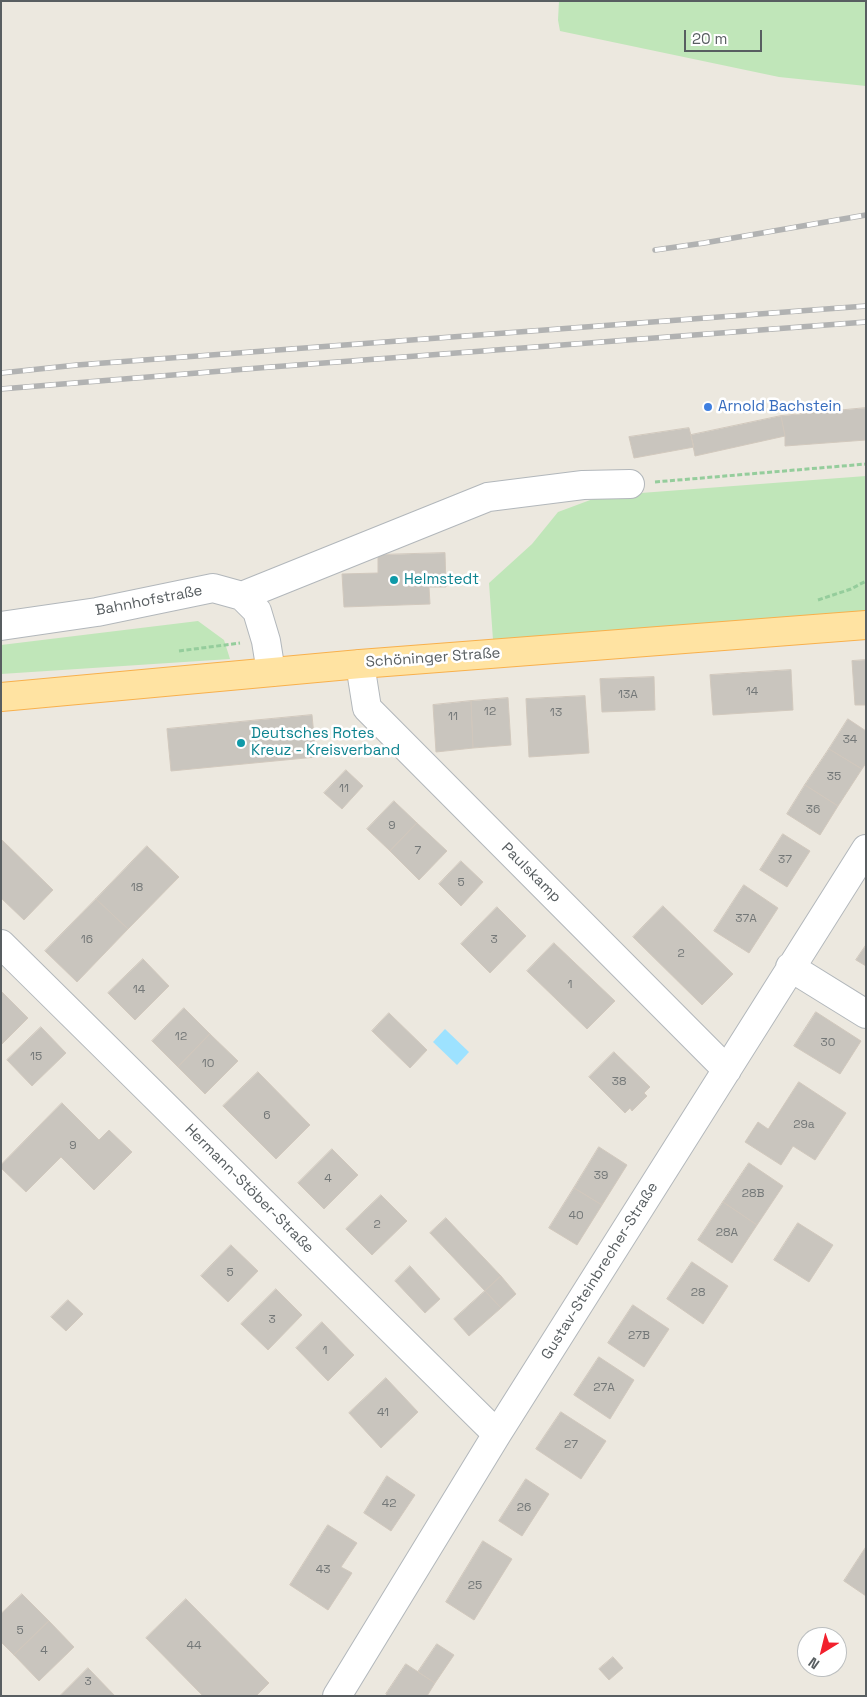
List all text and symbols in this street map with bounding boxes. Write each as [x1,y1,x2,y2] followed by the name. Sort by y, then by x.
[687,20,764,52] scale bar
[692,29,727,48] text: 20 m
[718,398,841,416] place label: Arnold Bachstein
[702,401,714,413] marker: Arnold Bachstein
[404,571,479,589] place label: Helmstedt
[388,574,400,586] marker: Helmstedt
[94,582,204,620] street label: Bahnhofstraße
[365,644,501,672] street label: Schöninger Straße
[746,685,758,699] house number: 14
[618,688,638,702] house number: 13A
[484,705,496,719] house number: 12
[550,706,562,720] house number: 13
[448,710,458,724] house number: 11
[251,725,400,760] place label: Deutsches Rotes Kreuz - Kreisverband
[843,733,857,747] house number: 34
[235,737,247,749] marker: Deutsches Rotes Kreuz - Kreisverband
[827,770,841,784] house number: 35
[339,782,349,796] house number: 11
[806,803,820,817] house number: 36
[388,819,396,833] house number: 9
[497,839,565,907] street label: Paulskamp
[415,844,421,858] house number: 7
[778,853,792,867] house number: 37
[457,876,465,890] house number: 5
[131,881,143,895] house number: 18
[735,912,757,926] house number: 37A
[81,933,93,947] house number: 16
[490,933,498,947] house number: 3
[677,947,685,961] house number: 2
[567,978,573,992] house number: 1
[133,983,145,997] house number: 14
[175,1030,187,1044] house number: 12
[821,1036,835,1050] house number: 30
[30,1050,42,1064] house number: 15
[202,1057,214,1071] house number: 10
[612,1075,626,1089] house number: 38
[263,1109,271,1123] house number: 6
[793,1118,815,1132] house number: 29a
[181,1121,317,1257] street label: Hermann-Stöber-Straße
[69,1139,77,1153] house number: 9
[594,1169,608,1183] house number: 39
[324,1172,332,1186] house number: 4
[538,1179,662,1363] street label: Gustav-Steinbrecher-Straße
[742,1187,764,1201] house number: 28B
[568,1209,584,1223] house number: 40
[373,1218,381,1232] house number: 2
[716,1226,738,1240] house number: 28A
[226,1266,234,1280] house number: 5
[691,1286,705,1300] house number: 28
[268,1313,276,1327] house number: 3
[628,1329,650,1343] house number: 27B
[322,1344,328,1358] house number: 1
[593,1381,615,1395] house number: 27A
[377,1406,389,1420] house number: 41
[564,1438,578,1452] house number: 27
[382,1497,396,1511] house number: 42
[517,1501,531,1515] house number: 26
[316,1563,330,1577] house number: 43
[468,1579,482,1593] house number: 25
[16,1624,24,1638] house number: 5
[797,1627,847,1677] north arrow
[187,1639,201,1653] house number: 44
[40,1644,48,1658] house number: 4
[805,1653,823,1673] text: N
[84,1675,92,1689] house number: 3

